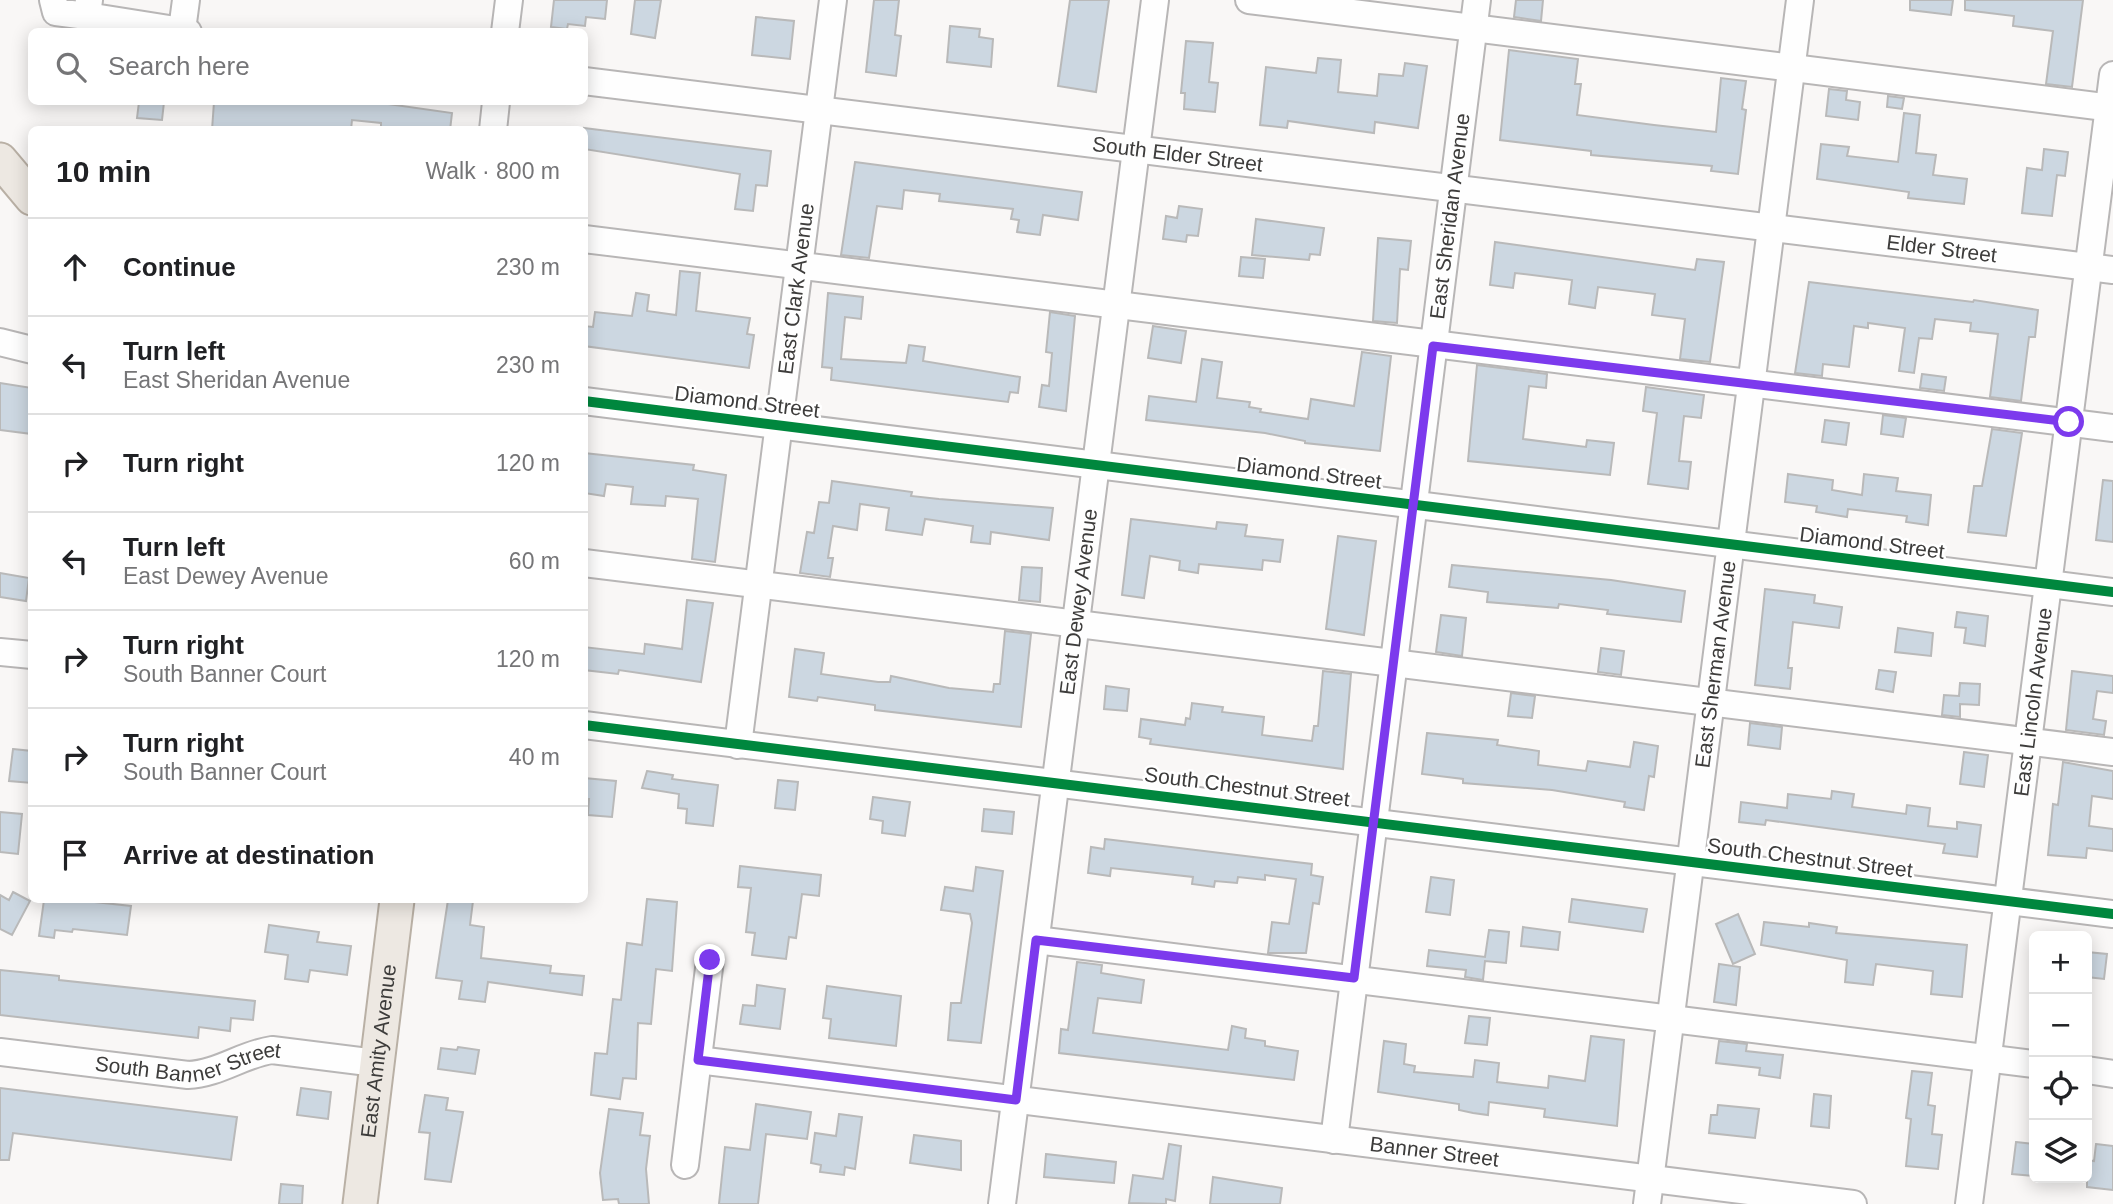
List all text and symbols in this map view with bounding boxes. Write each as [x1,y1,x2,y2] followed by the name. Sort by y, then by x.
[28,28,588,105] search box
[52,48,90,86] icon: search
[108,51,250,81] text: Search here
[1425,112,1474,321] street label: East Sheridan Avenue
[1091,132,1264,176] street label: South Elder Street
[56,155,151,188] text: 10 min
[425,158,560,184] text: Walk · 800 m
[773,202,818,376] street label: East Clark Avenue
[1885,230,1998,267] street label: Elder Street
[56,248,94,286] icon: ahead
[123,252,236,282] text: Continue
[496,254,560,280] text: 230 m
[123,336,225,366] text: Turn left
[56,346,94,384] icon: left
[496,352,560,378] text: 230 m
[123,367,350,393] text: East Sheridan Avenue
[673,381,821,422] street label: Diamond Street
[2053,406,2084,437] route start
[56,444,94,482] icon: right
[123,448,244,478] text: Turn right
[496,450,560,476] text: 120 m
[1235,452,1383,493] street label: Diamond Street
[1055,507,1101,696] street label: East Dewey Avenue
[1798,522,1946,563] street label: Diamond Street
[123,532,225,562] text: Turn left
[56,542,94,580] icon: left
[509,548,560,574] text: 60 m
[1691,559,1740,769] street label: East Sherman Avenue
[123,563,328,589] text: East Dewey Avenue
[2009,606,2056,798] street label: East Lincoln Avenue
[123,630,244,660] text: Turn right
[56,640,94,678] icon: right
[496,646,560,672] text: 120 m
[123,661,326,687] text: South Banner Court
[123,728,244,758] text: Turn right
[56,738,94,776] icon: right
[509,744,560,770] text: 40 m
[123,759,326,785] text: South Banner Court
[1143,762,1351,811] street label: South Chestnut Street
[1706,833,1914,882] street label: South Chestnut Street
[56,836,94,874] icon: arrive
[123,840,374,870] text: Arrive at destination
[2029,931,2092,1183] map controls
[2029,931,2092,994] button: +
[694,944,725,975] route end
[356,963,400,1139] street label: East Amity Avenue
[2029,994,2092,1057] button: −
[94,1038,282,1086] street label: South Banner Street
[2029,1057,2092,1120] button: locate
[2029,1120,2092,1183] button: layers
[1369,1132,1500,1171] street label: Banner Street

